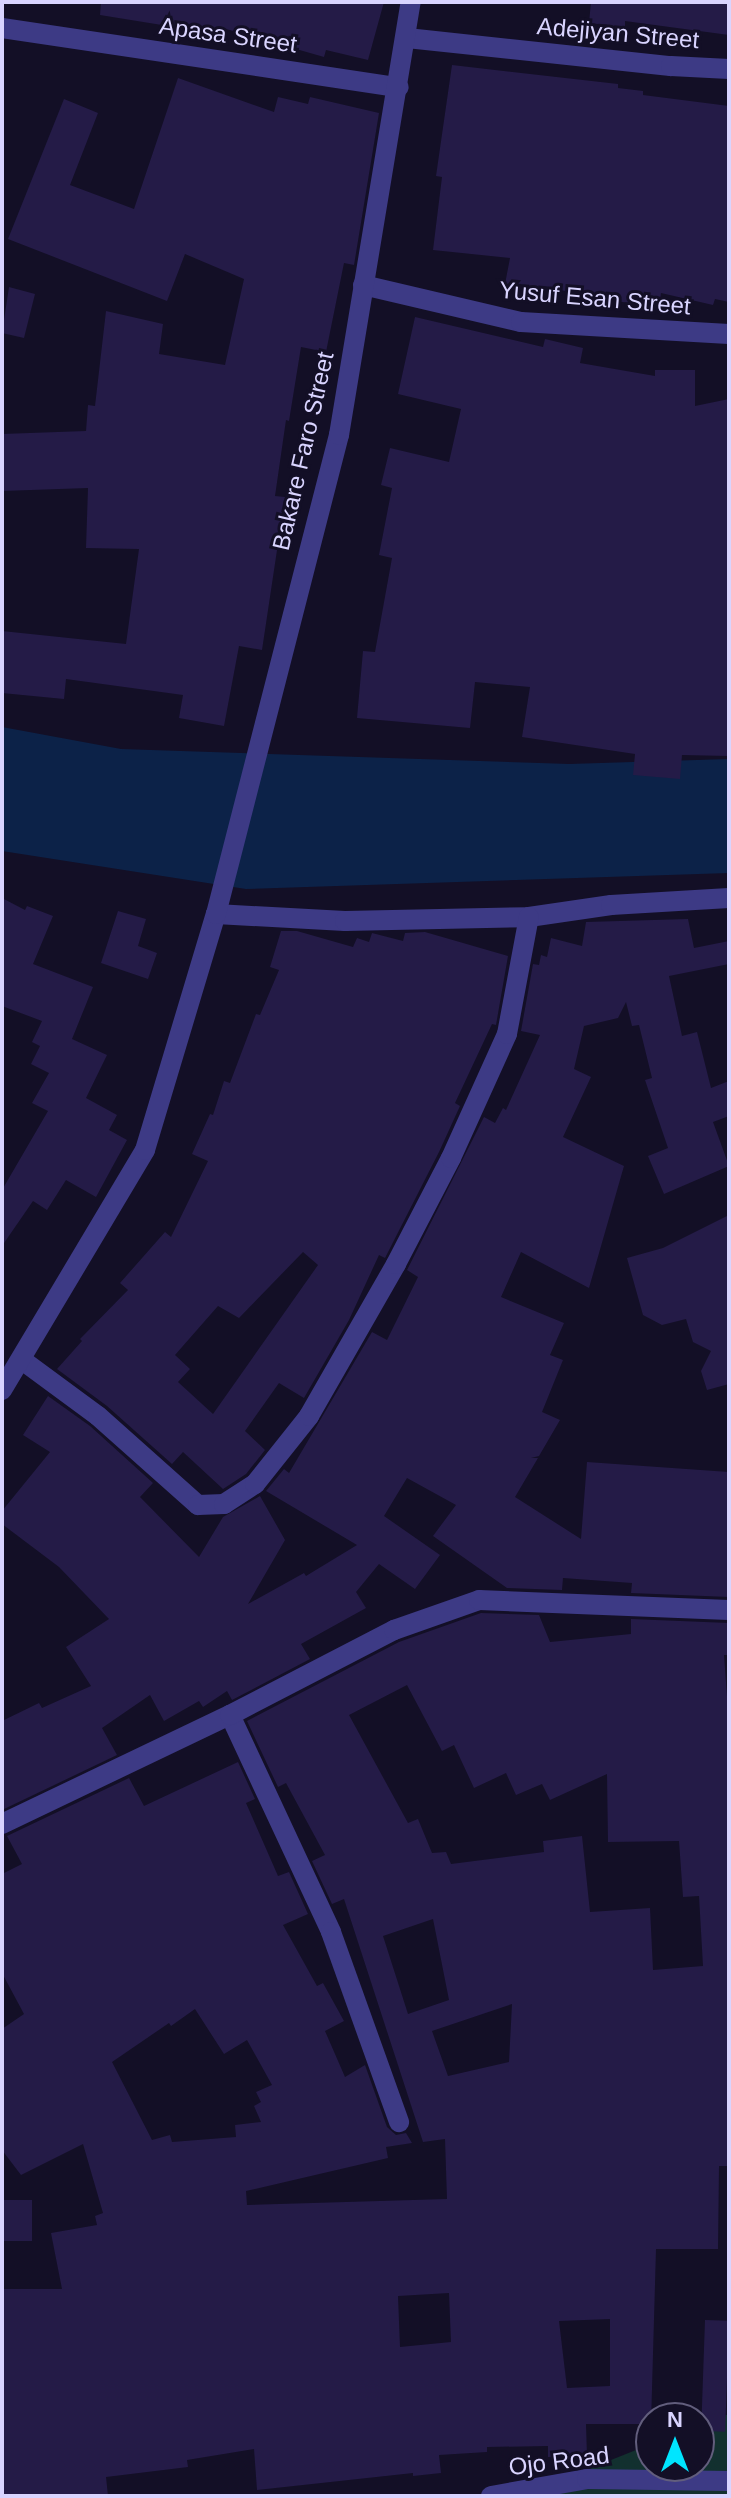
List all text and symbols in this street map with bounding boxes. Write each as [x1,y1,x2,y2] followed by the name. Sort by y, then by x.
[157,11,299,59] street label: Apasa Street
[536,12,700,54] street label: Adejiyan Street
[498,275,692,321] street label: Yusuf Esan Street
[266,349,340,553] street label: Bakare Faro Street
[635,2402,715,2482] north arrow
[667,2407,683,2432] text: N
[507,2441,611,2481] street label: Ojo Road

